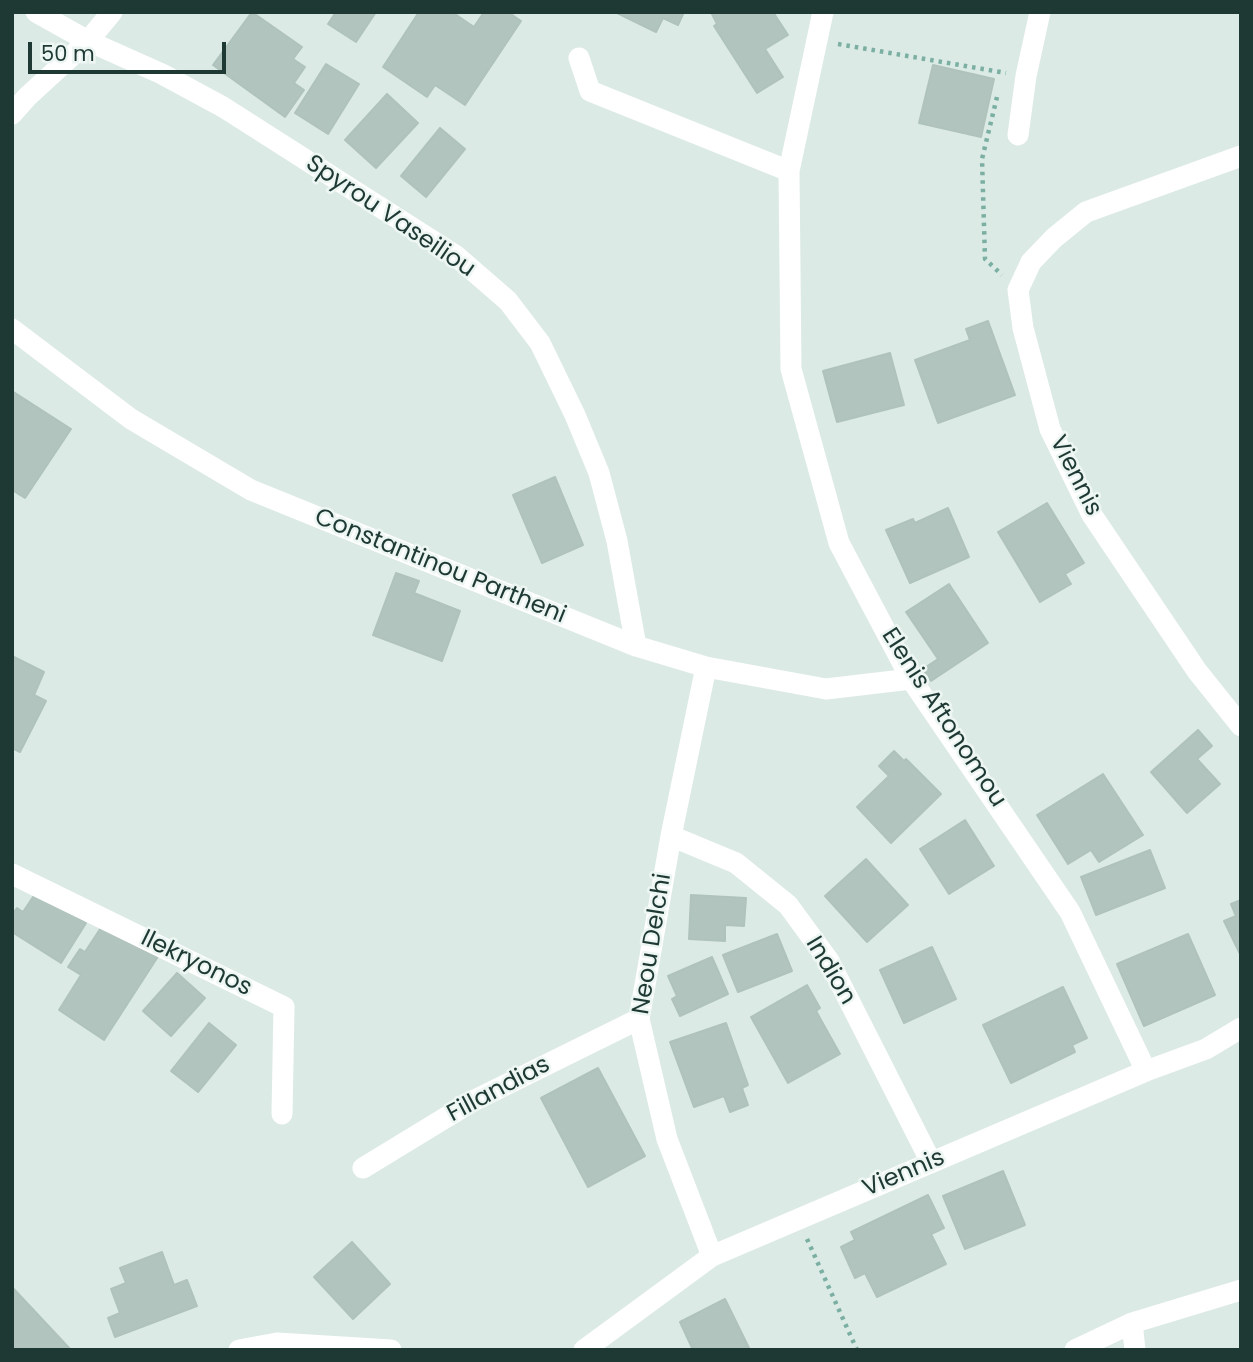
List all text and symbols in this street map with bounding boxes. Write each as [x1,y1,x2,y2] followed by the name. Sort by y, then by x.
[32,28,229,72] scale bar
[41,39,95,68] text: 50 m
[300,150,480,284] street label: Spyrou Vaseiliou
[1043,431,1107,521] street label: Viennis
[310,503,570,631] street label: Constantinou Partheni
[874,623,1012,813] street label: Elenis Aftonomou
[628,871,678,1017] street label: Neou Delchi
[136,925,256,1003] street label: Ilekryonos
[799,932,861,1010] street label: Indion
[443,1051,555,1129] street label: Fillandias
[859,1144,949,1204] street label: Viennis

